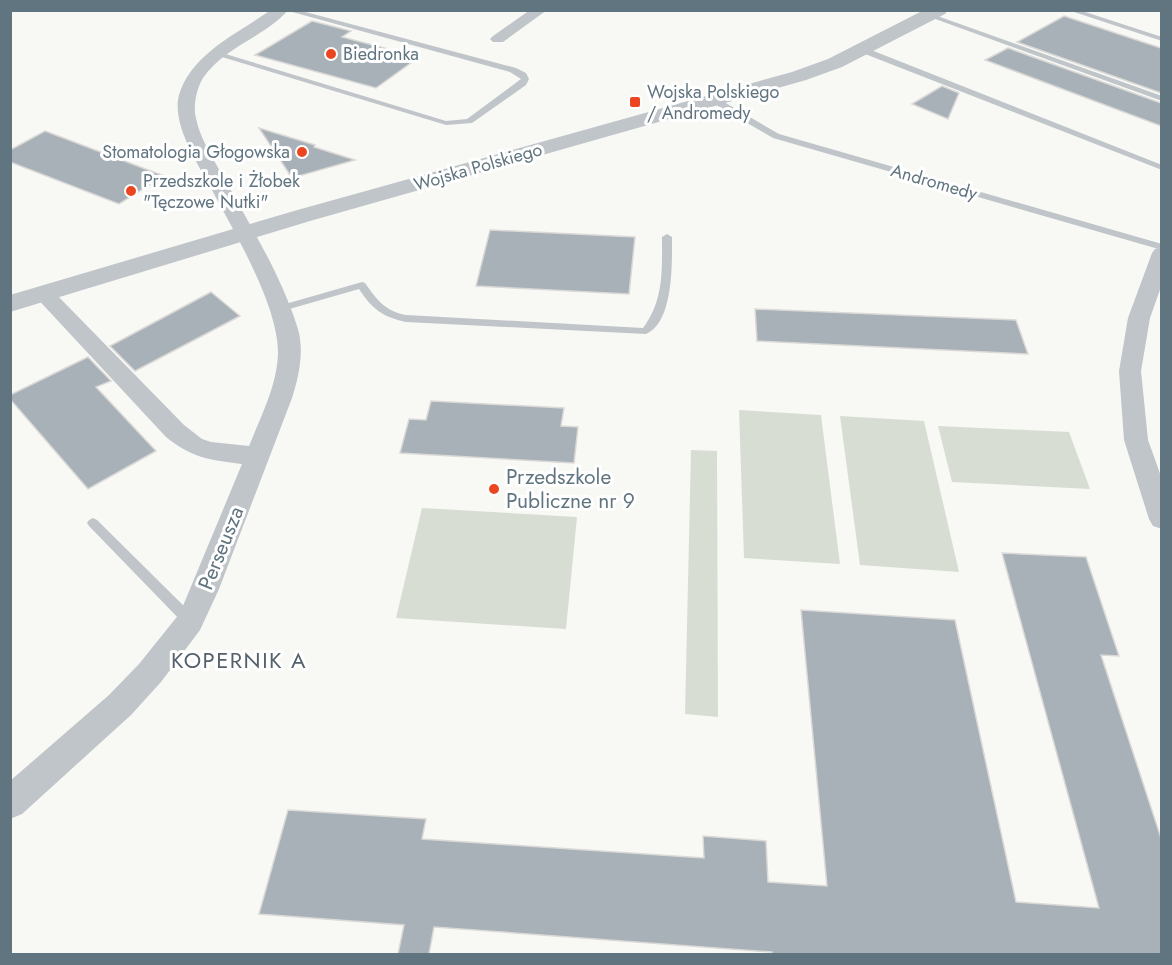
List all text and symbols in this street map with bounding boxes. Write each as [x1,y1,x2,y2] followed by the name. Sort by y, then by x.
[343,41,419,67] place label: Biedronka
[324,47,338,61] marker: Biedronka
[647,79,780,126] place label: Wojska Polskiego / Andromedy
[628,95,642,109] marker: Wojska Polskiego / Andromedy
[411,136,545,198] street label: Wojska Polskiego
[102,139,290,165] place label: Stomatologia Głogowska
[295,145,309,159] marker: Stomatologia Głogowska
[888,157,980,207] street label: Andromedy
[143,168,300,215] place label: Przedszkole i Żłobek "Tęczowe Nutki"
[124,184,138,198] marker: Przedszkole i Żłobek "Tęczowe Nutki"
[506,462,635,516] place label: Przedszkole Publiczne nr 9
[487,482,501,496] marker: Przedszkole Publiczne nr 9
[191,502,251,594] street label: Perseusza
[171,644,307,676] district label: KOPERNIK A

